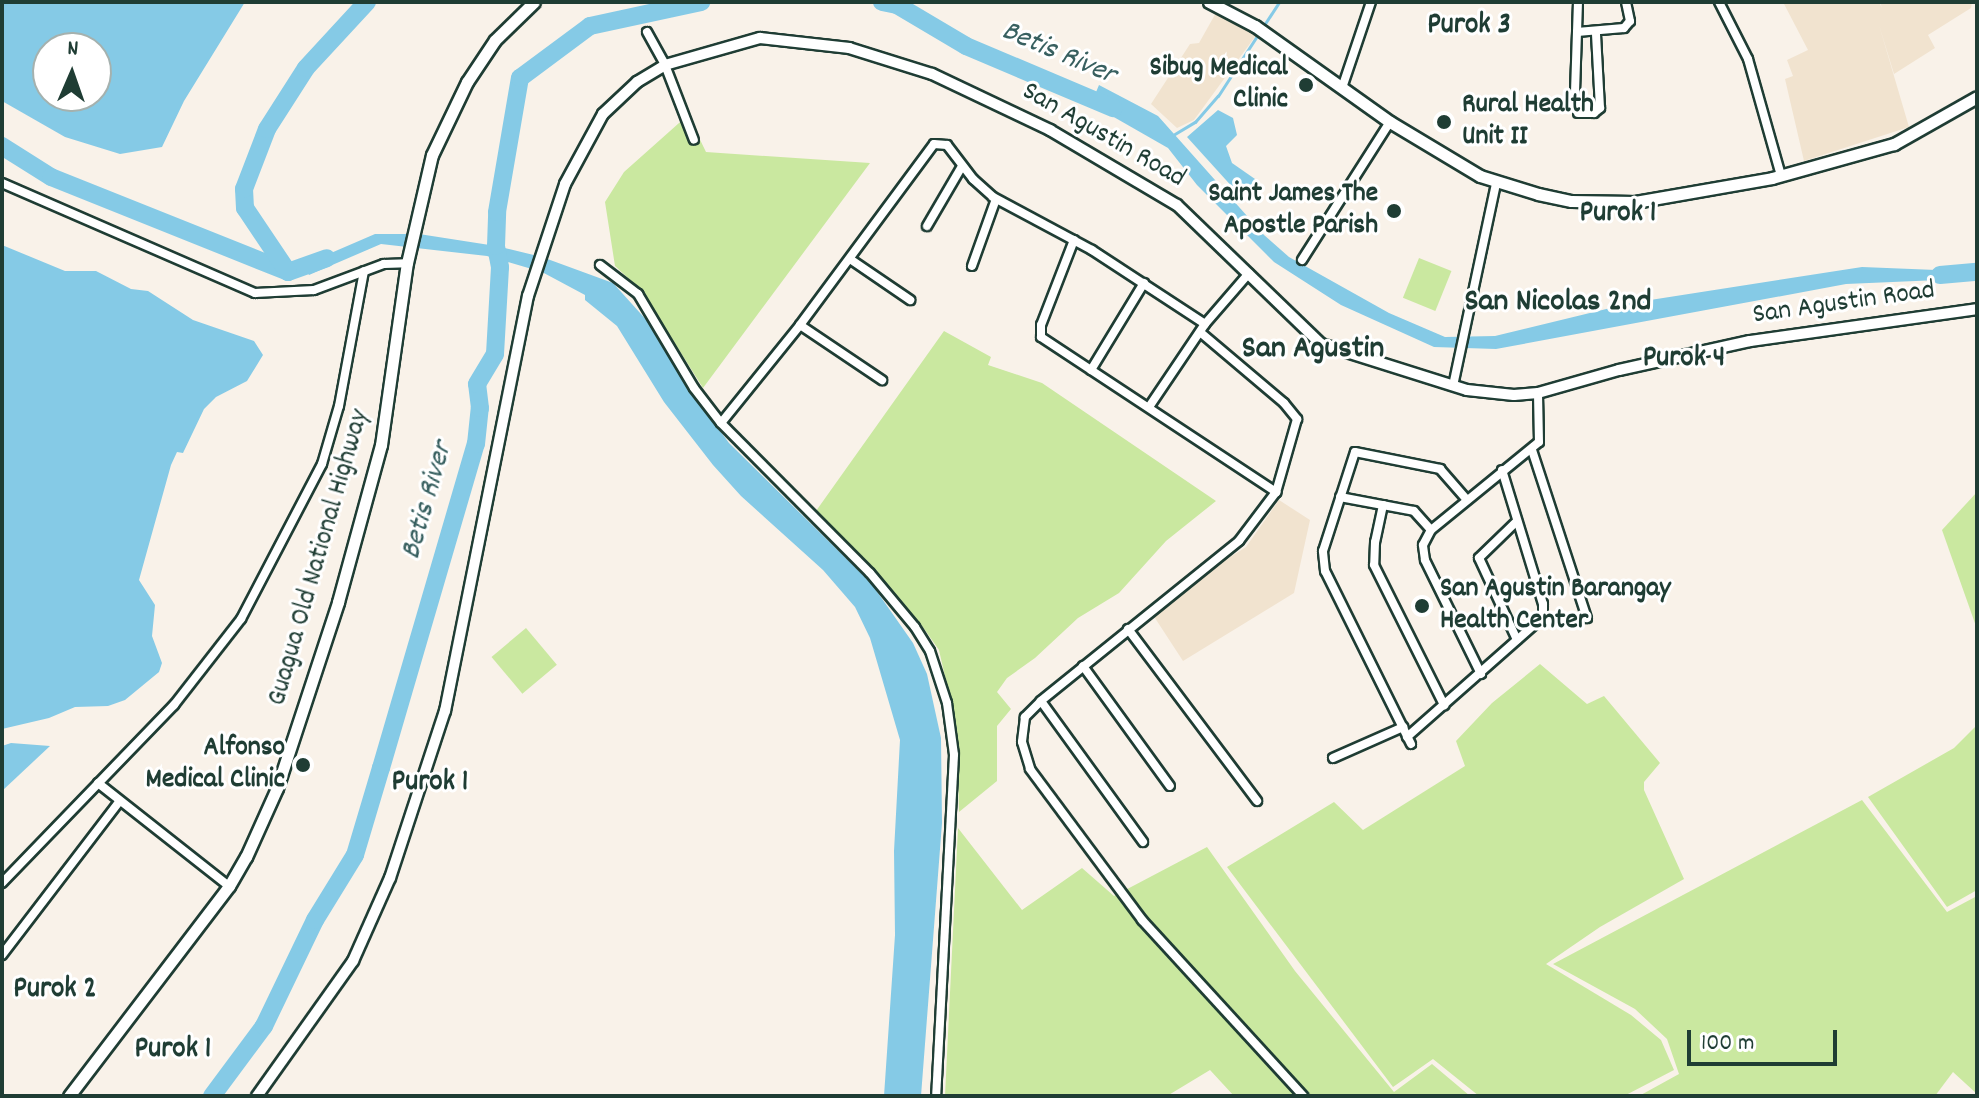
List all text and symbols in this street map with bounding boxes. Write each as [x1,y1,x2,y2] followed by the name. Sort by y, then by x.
[1427,9,1511,45] district label: Purok 3
[996,15,1120,95] water label: Betis River
[32,32,112,112] north arrow
[67,34,79,65] text: N
[1150,52,1288,118] place label: Sibug Medical Clinic
[1295,74,1317,96] marker: Sibug Medical Clinic
[1015,76,1191,196] street label: San Agustin Road
[1462,89,1594,155] place label: Rural Health Unit II
[1433,111,1455,133] marker: Rural Health Unit II
[1208,178,1378,244] place label: Saint James The Apostle Parish
[1580,197,1656,233] district label: Purok 1
[1385,202,1403,220] marker: Saint James The Apostle Parish
[1751,275,1937,333] street label: San Agustin Road
[1464,284,1652,322] district label: San Nicolas 2nd
[1242,331,1384,369] district label: San Agustin
[1643,342,1725,378] district label: Purok 4
[262,406,378,710] street label: Guagua Old National Highway
[395,438,463,564] water label: Betis River
[1440,573,1671,639] place label: San Agustin Barangay Health Center
[1411,595,1433,617] marker: San Agustin Barangay Health Center
[146,732,285,798] place label: Alfonso Medical Clinic
[292,754,314,776] marker: Alfonso Medical Clinic
[392,766,468,802] district label: Purok 1
[13,973,97,1009] district label: Purok 2
[1691,1014,1841,1064] scale bar
[1701,1027,1754,1061] text: 100 m
[135,1033,211,1069] district label: Purok 1

